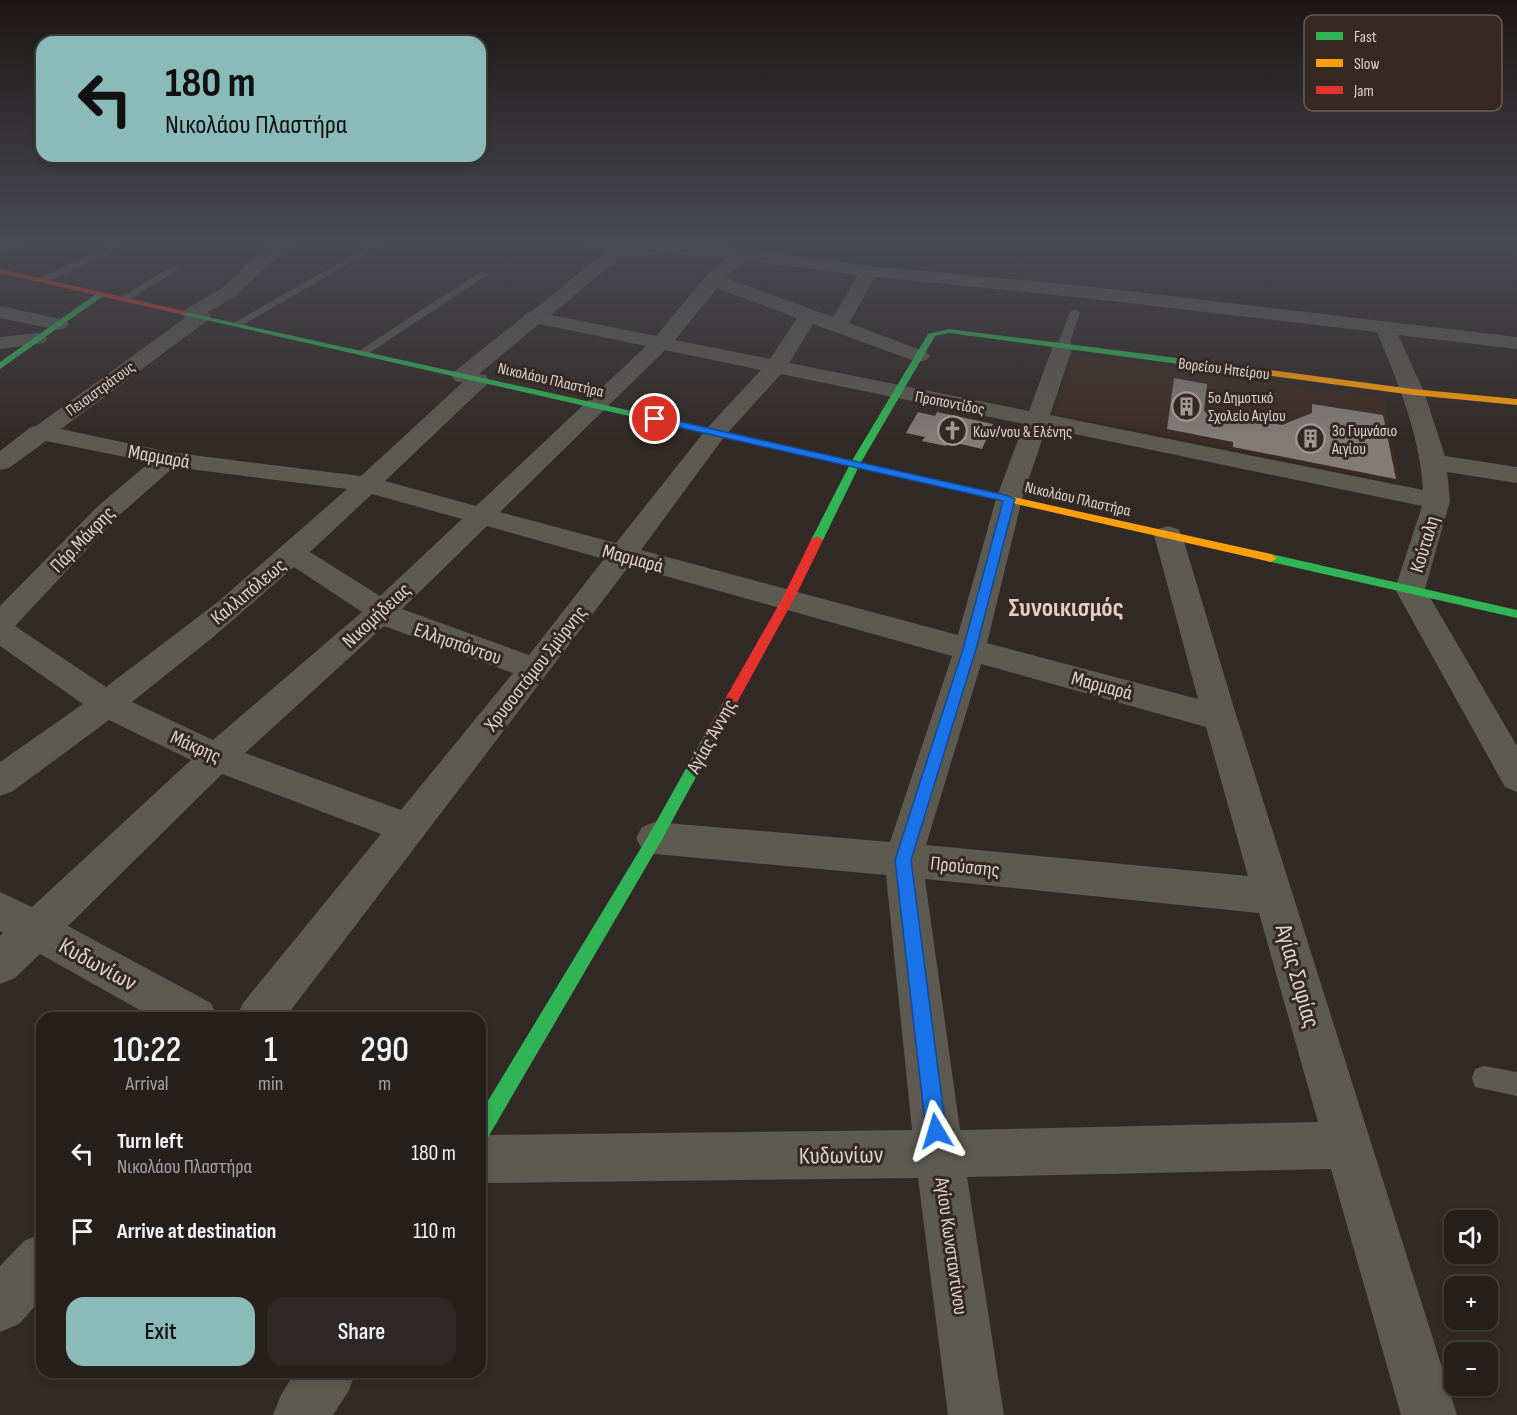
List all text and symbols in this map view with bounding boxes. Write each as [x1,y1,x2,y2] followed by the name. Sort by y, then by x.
[1304,15,1502,111] legend
[1354,28,1377,47] text: Fast
[1354,55,1379,74] text: Slow
[165,58,256,109] text: 180 m
[66,60,144,138] icon: left
[1353,82,1374,101] text: Jam
[165,109,347,141] text: Νικολάου Πλαστήρα
[1177,354,1271,385] street label: Βορείου Ηπείρου
[63,358,139,421] street label: Πεισιστράτους
[496,359,606,402] street label: Νικολάου Πλαστήρα
[913,387,986,420] street label: Προποντίδος
[1208,389,1286,426] place label: 5ο Δημοτικό Σχολείο Αιγίου
[1171,390,1203,422] building icon: 5ο Δημοτικό Σχολείο Αιγίου
[629,393,680,444] pin
[638,402,671,435] icon: arrive
[936,415,968,447] church icon: Κων/νου & Ελένης
[1331,422,1397,459] place label: 3ο Γυμνάσιο Αιγίου
[973,423,1072,442] place label: Κων/νου & Ελένης
[1295,423,1327,455] building icon: 3ο Γυμνάσιο Αιγίου
[126,440,192,474] street label: Μαρμαρά
[1023,478,1133,521] street label: Νικολάου Πλαστήρα
[45,501,120,578] street label: Πάρ.Μάκρης
[1405,513,1445,575] street label: Κούταλη
[600,539,666,579] street label: Μαρμαρά
[206,553,291,630] street label: Καλλιπόλεως
[337,578,416,653] street label: Νικομήδειας
[1008,593,1124,624] district label: Συνοικισμός
[479,601,592,737] street label: Χρυσοστόμου Σμύρνης
[411,618,505,670] street label: Ελλησπόντου
[1069,666,1135,706] street label: Μαρμαρά
[681,695,742,779] street label: Αγίας Άννης
[167,725,225,769] street label: Μάκρης
[929,851,1001,883] street label: Προύσσης
[1269,920,1326,1031] street label: Αγίας Σοφίας
[54,931,142,997] street label: Κυδωνίων
[113,1029,181,1072] text: 10:22
[264,1029,277,1072] text: 1
[360,1029,409,1072] text: 290
[126,1072,169,1096] text: Arrival
[258,1072,283,1096] text: min
[378,1072,391,1096] text: m
[904,1099,968,1163] position arrow
[117,1128,183,1155] text: Turn left
[66,1137,99,1170] icon: left
[411,1140,456,1167] text: 180 m
[799,1140,883,1171] street label: Κυδωνίων
[117,1155,252,1179] text: Νικολάου Πλαστήρα
[929,1175,973,1316] street label: Αγίου Κωνσταντίνου
[1444,1210,1498,1396] map controls
[1444,1210,1498,1264] button: sound
[66,1215,99,1248] icon: arrive
[117,1218,276,1245] text: Arrive at destination
[413,1218,456,1245] text: 110 m
[1444,1276,1498,1330] button: +
[66,1297,255,1366] button: Exit
[267,1297,456,1366] button: Share
[1444,1342,1498,1396] button: −

